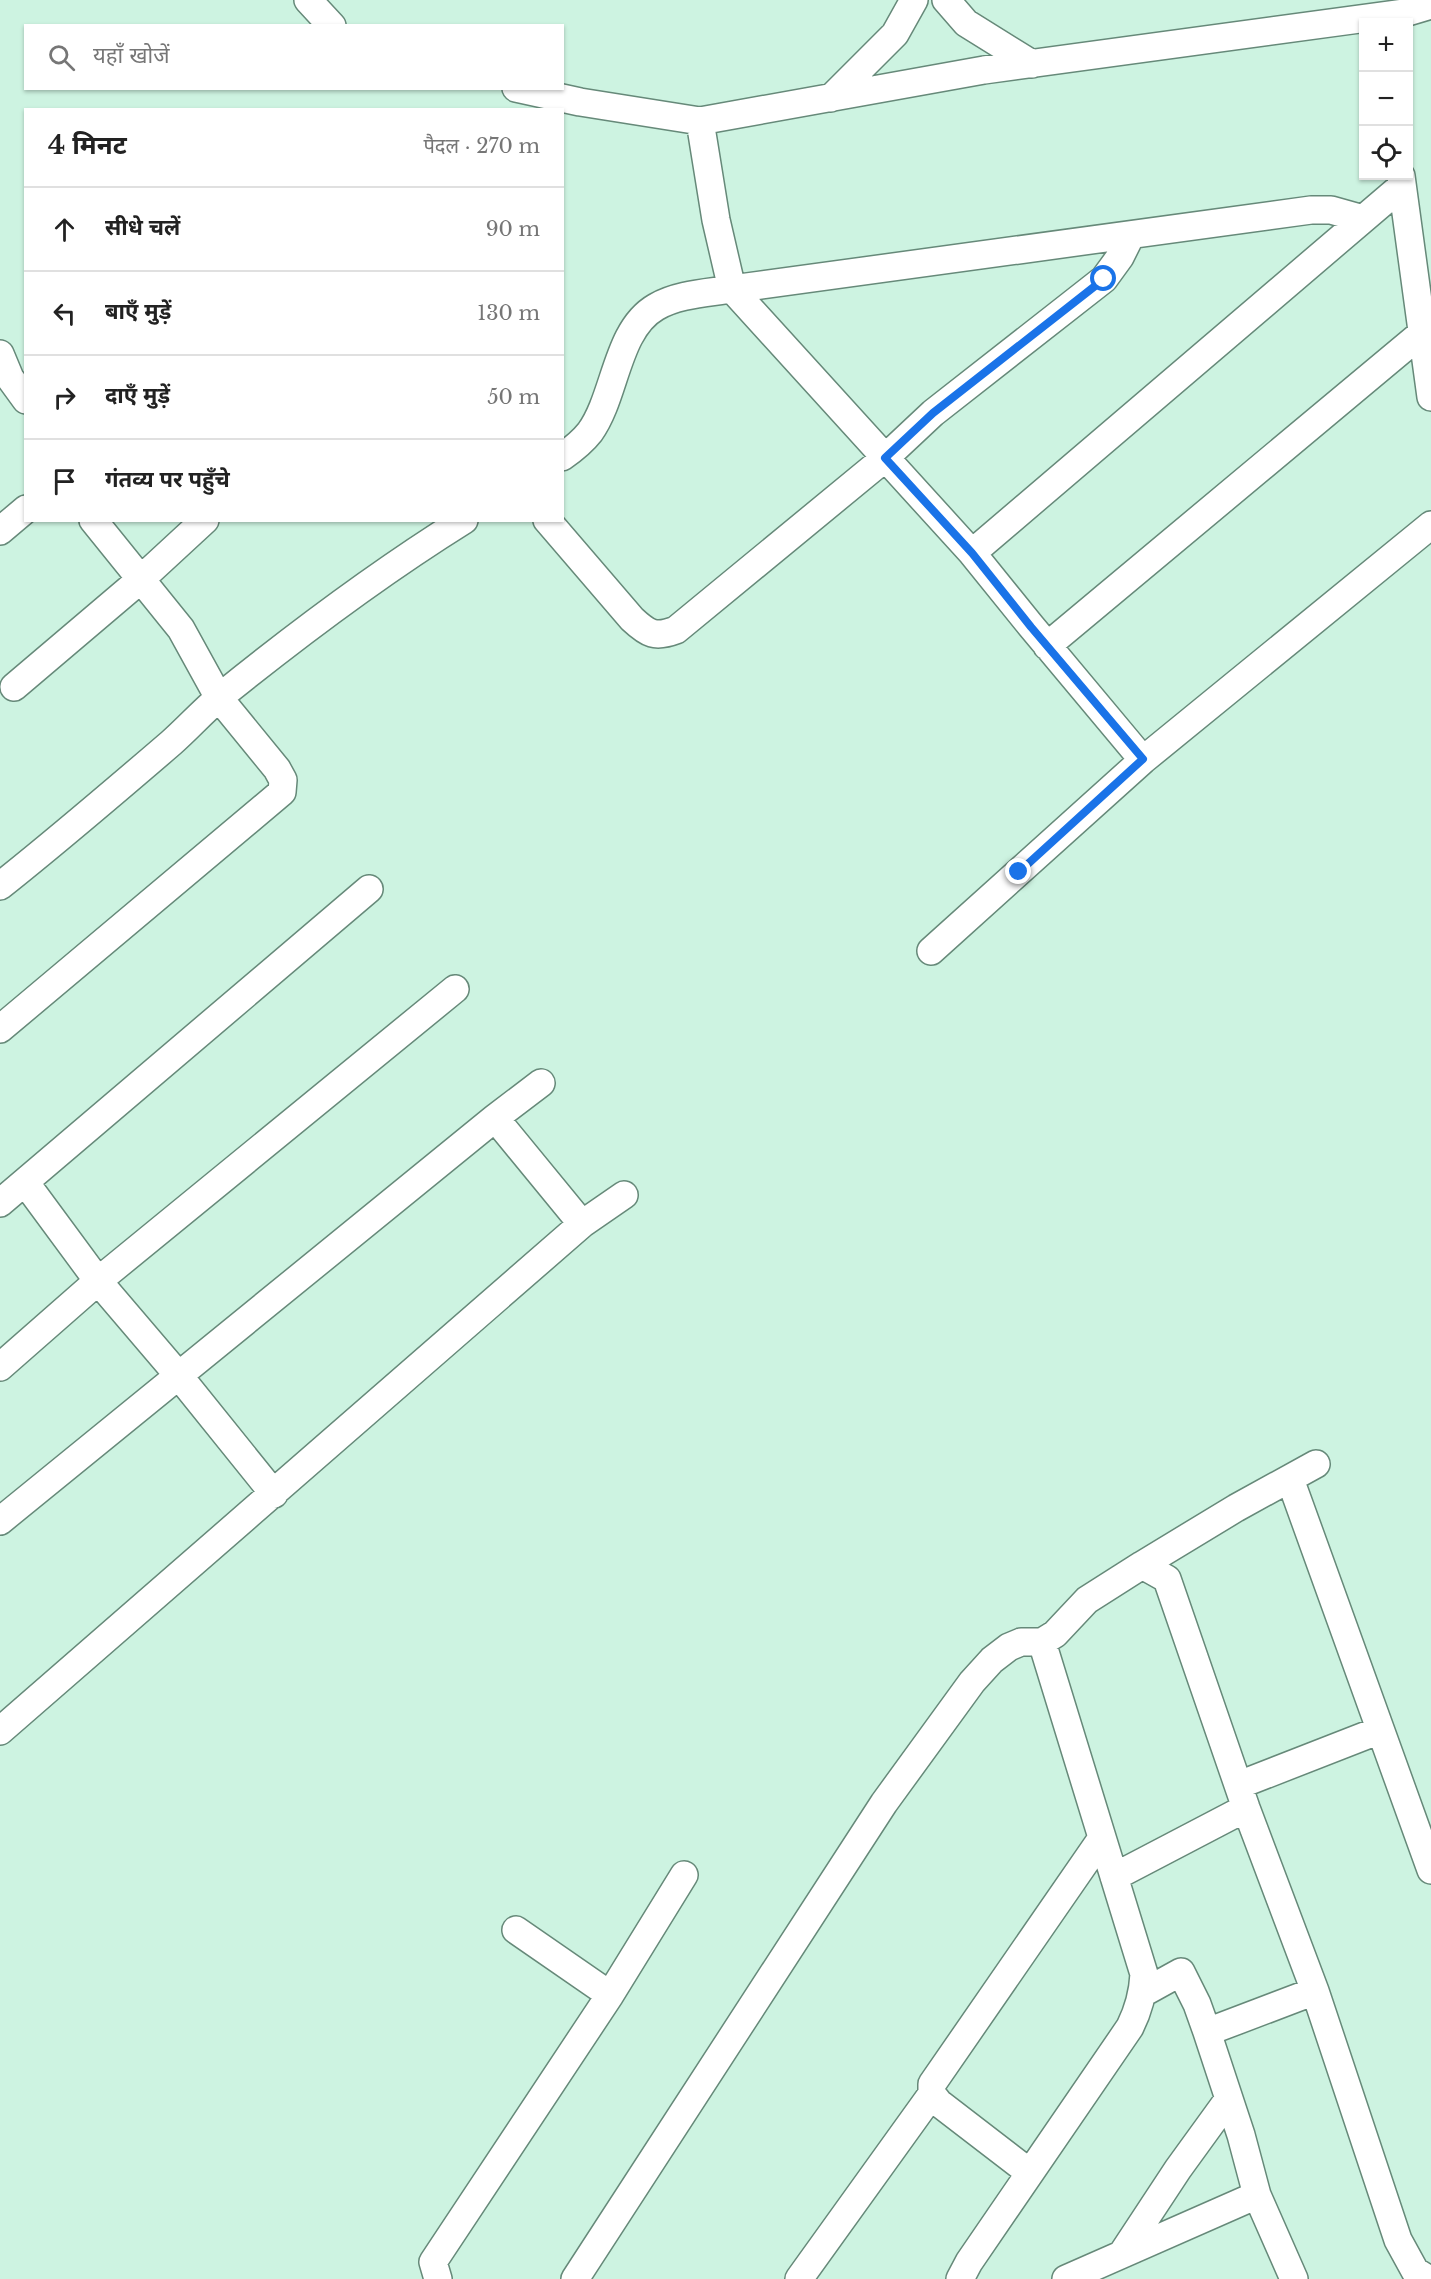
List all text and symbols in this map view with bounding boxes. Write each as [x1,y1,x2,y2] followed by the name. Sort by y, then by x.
[1359,18,1413,180] map controls
[1359,18,1413,72] button: +
[24,24,564,90] search box
[45,41,78,74] icon: search
[93,42,169,69] text: यहाँ खोजें
[1359,72,1413,126] button: −
[1359,126,1413,180] button: locate
[48,129,127,161] text: 4 मिनट
[423,134,540,158] text: पैदल · 270 m
[48,213,81,246] icon: ahead
[105,214,180,241] text: सीधे चलें
[486,217,540,241] text: 90 m
[1090,265,1116,291] route start
[48,297,81,330] icon: left
[105,298,171,325] text: बाएँ मुड़ें
[477,301,540,325] text: 130 m
[48,381,81,414] icon: right
[105,382,170,409] text: दाएँ मुड़ें
[487,385,540,409] text: 50 m
[48,465,81,498] icon: arrive
[105,466,230,493] text: गंतव्य पर पहुँचे
[1005,858,1031,884] route end

